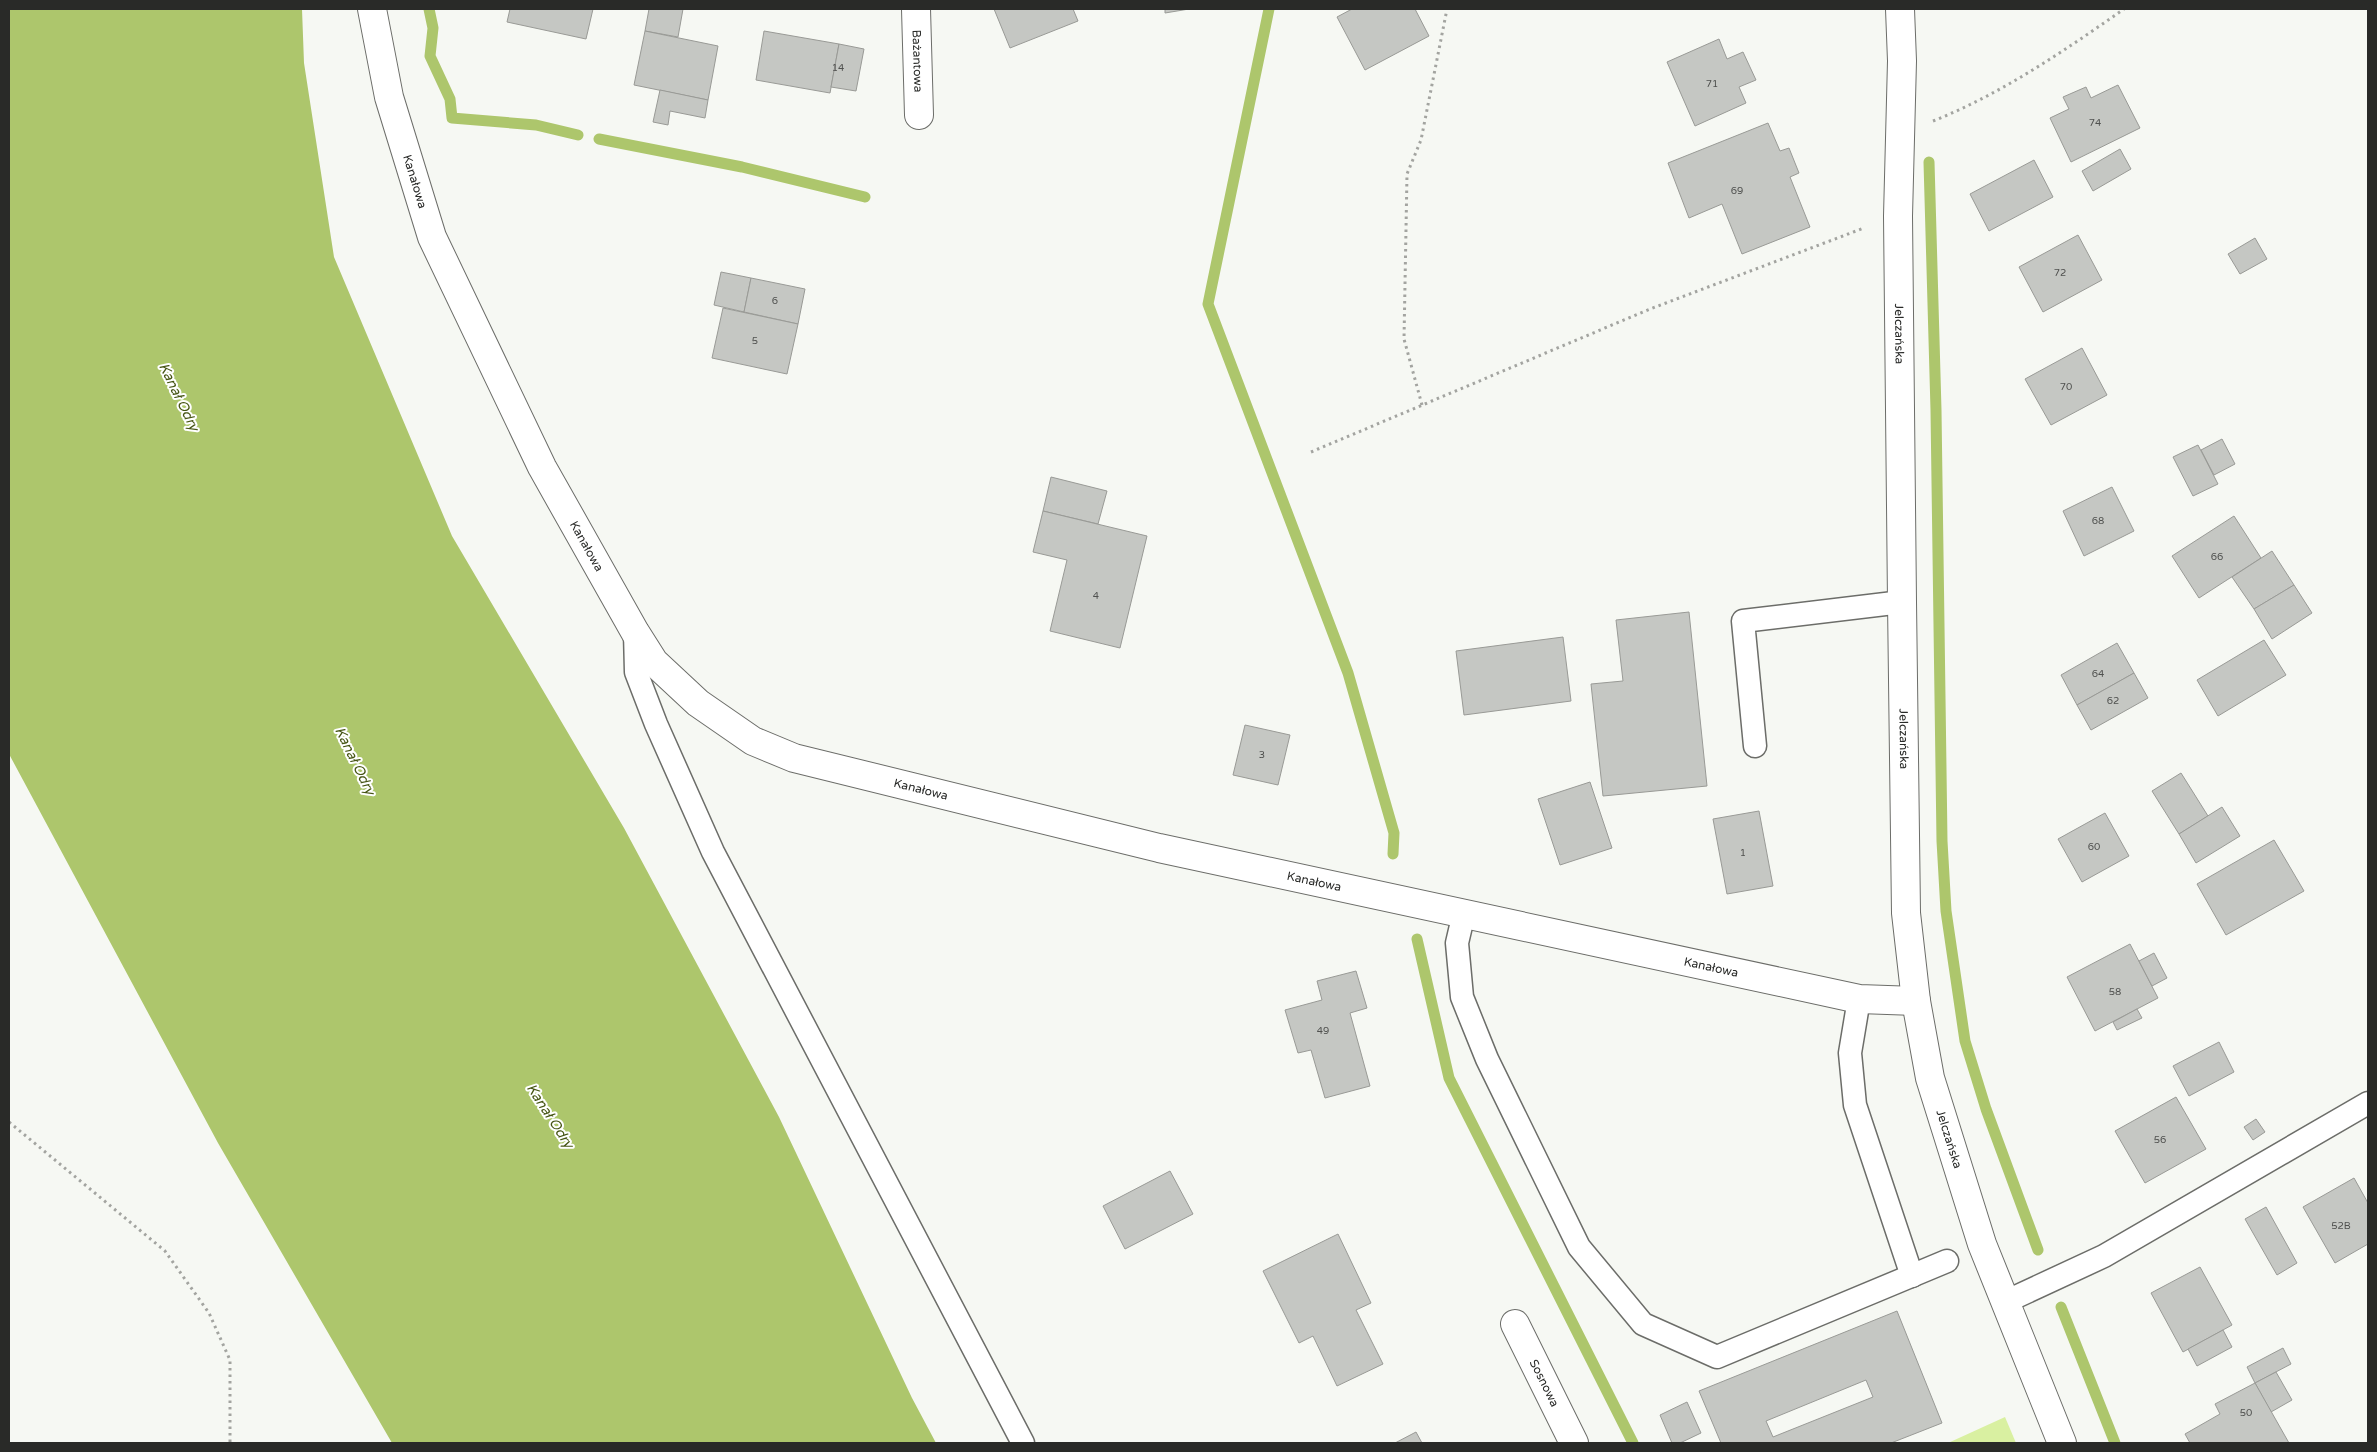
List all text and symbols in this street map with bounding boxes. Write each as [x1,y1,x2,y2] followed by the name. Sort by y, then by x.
[910,29,925,93] street label: Bażantowa
[832,62,844,74] house number: 14
[1706,78,1718,90] house number: 71
[2089,117,2101,129] house number: 74
[400,153,430,210] street label: Kanałowa
[1731,185,1743,197] house number: 69
[2054,267,2066,279] house number: 72
[772,295,778,307] house number: 6
[1892,303,1907,364] street label: Jelczańska
[752,335,758,347] house number: 5
[155,360,203,435] water label: Kanał Odry
[2060,381,2072,393] house number: 70
[2092,515,2104,527] house number: 68
[567,519,606,574] street label: Kanałowa
[2211,551,2223,563] house number: 66
[1093,590,1099,602] house number: 4
[2092,668,2104,680] house number: 64
[2107,695,2119,707] house number: 62
[1896,708,1911,769] street label: Jelczańska
[331,724,379,799] water label: Kanał Odry
[1259,749,1265,761] house number: 3
[892,776,949,803] street label: Kanałowa
[2088,841,2100,853] house number: 60
[1740,847,1746,859] house number: 1
[1286,869,1343,894] street label: Kanałowa
[1683,954,1740,980] street label: Kanałowa
[2109,986,2121,998] house number: 58
[1317,1025,1329,1037] house number: 49
[523,1080,578,1153] water label: Kanał Odry
[1933,1108,1965,1170] street label: Jelczańska
[2154,1134,2166,1146] house number: 56
[2331,1220,2351,1232] house number: 52B
[1527,1357,1562,1409] street label: Sosnowa
[2240,1407,2252,1419] house number: 50

